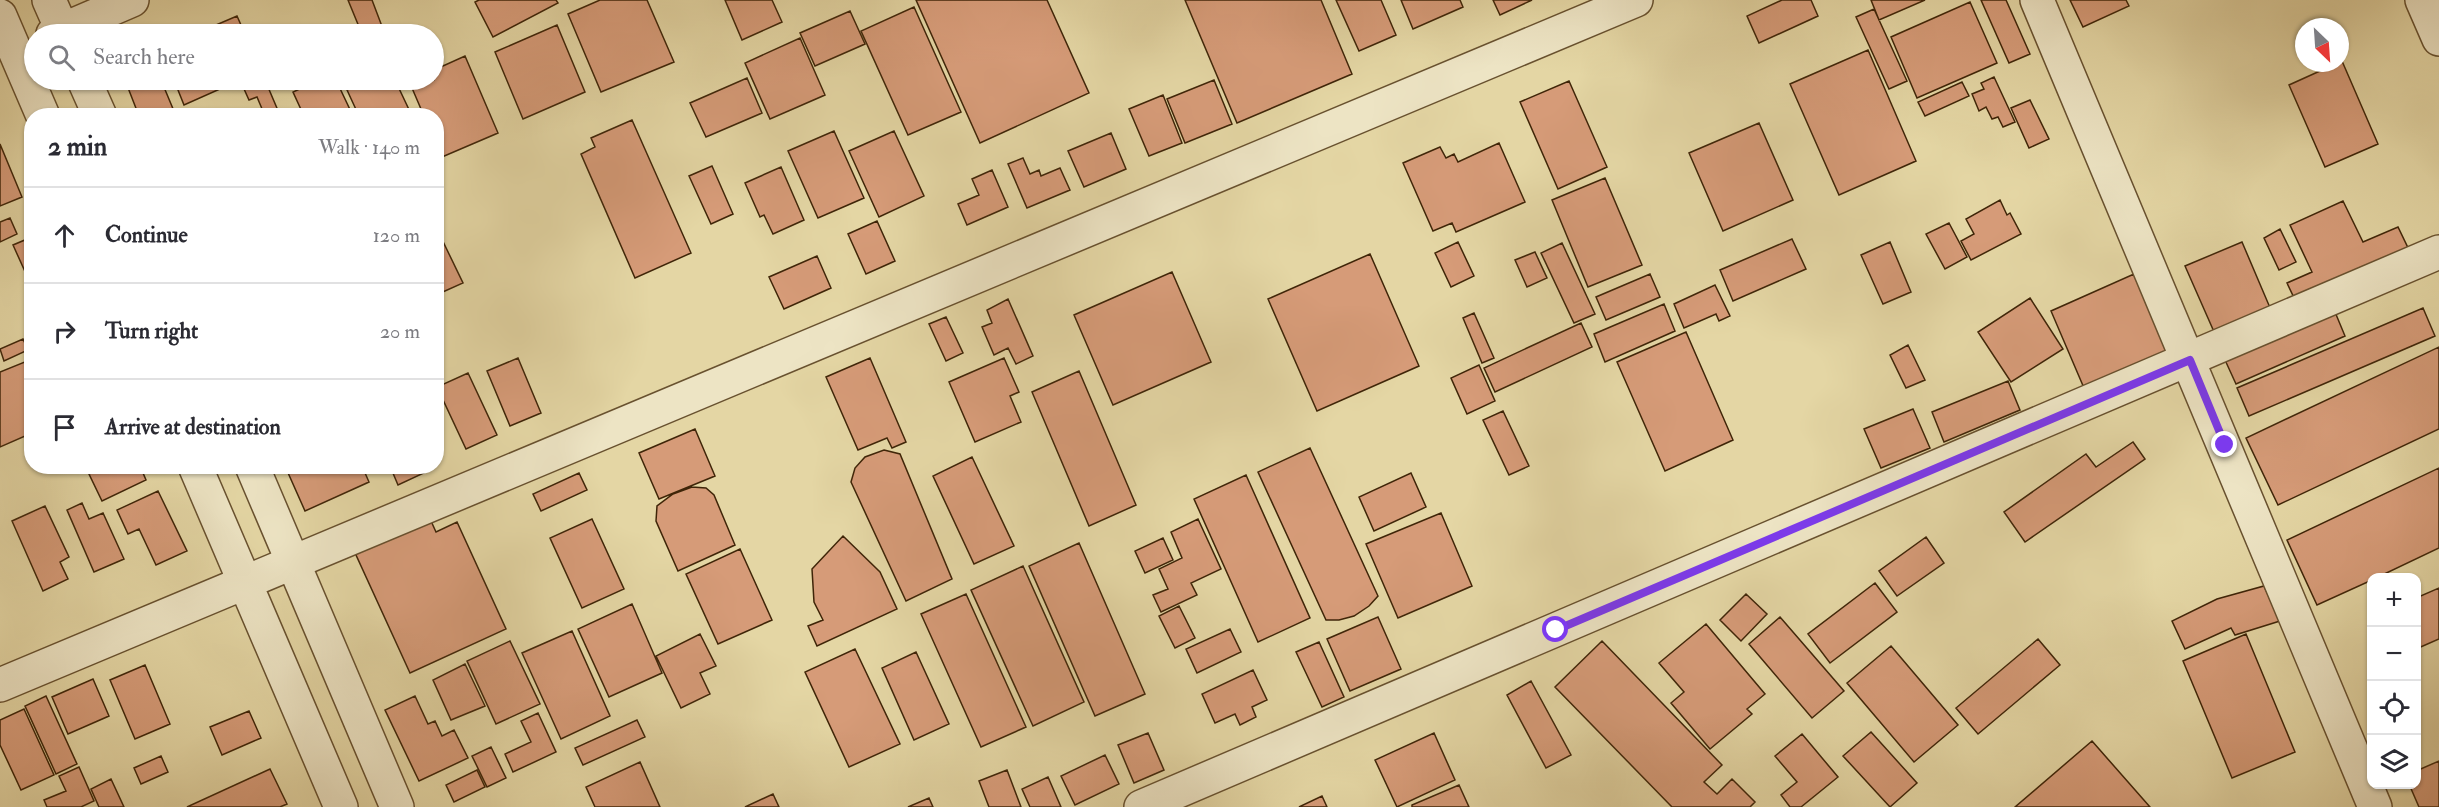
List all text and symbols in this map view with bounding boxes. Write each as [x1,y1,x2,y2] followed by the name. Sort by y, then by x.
[2295,18,2349,72] north arrow
[24,24,444,90] search box
[45,41,78,74] icon: search
[93,43,195,71] text: Search here
[48,131,107,163] text: 2 min
[318,135,420,160] text: Walk · 140 m
[48,219,81,252] icon: ahead
[105,221,188,249] text: Continue
[373,223,420,248] text: 120 m
[48,315,81,348] icon: right
[105,317,198,345] text: Turn right
[380,319,420,344] text: 20 m
[48,411,81,444] icon: arrive
[105,413,281,441] text: Arrive at destination
[2211,431,2237,457] route end
[2367,573,2421,789] map controls
[2367,573,2421,627] button: +
[1542,616,1568,642] route start
[2367,627,2421,681] button: −
[2367,681,2421,735] button: locate
[2367,735,2421,789] button: layers

